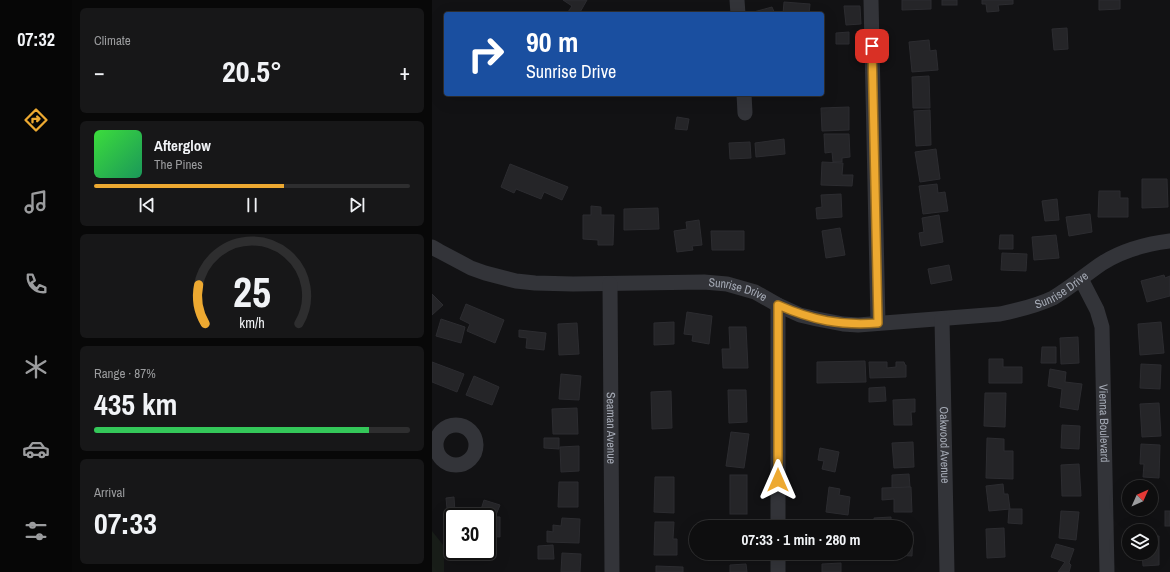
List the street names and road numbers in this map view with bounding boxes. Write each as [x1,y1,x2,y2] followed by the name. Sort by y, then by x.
[1033,268,1092,313] street label: Sunrise Drive
[708,274,770,305] street label: Sunrise Drive
[1095,384,1113,463] street label: Vienna Boulevard
[603,392,619,464] street label: Seaman Avenue
[936,406,953,484] street label: Oakwood Avenue

